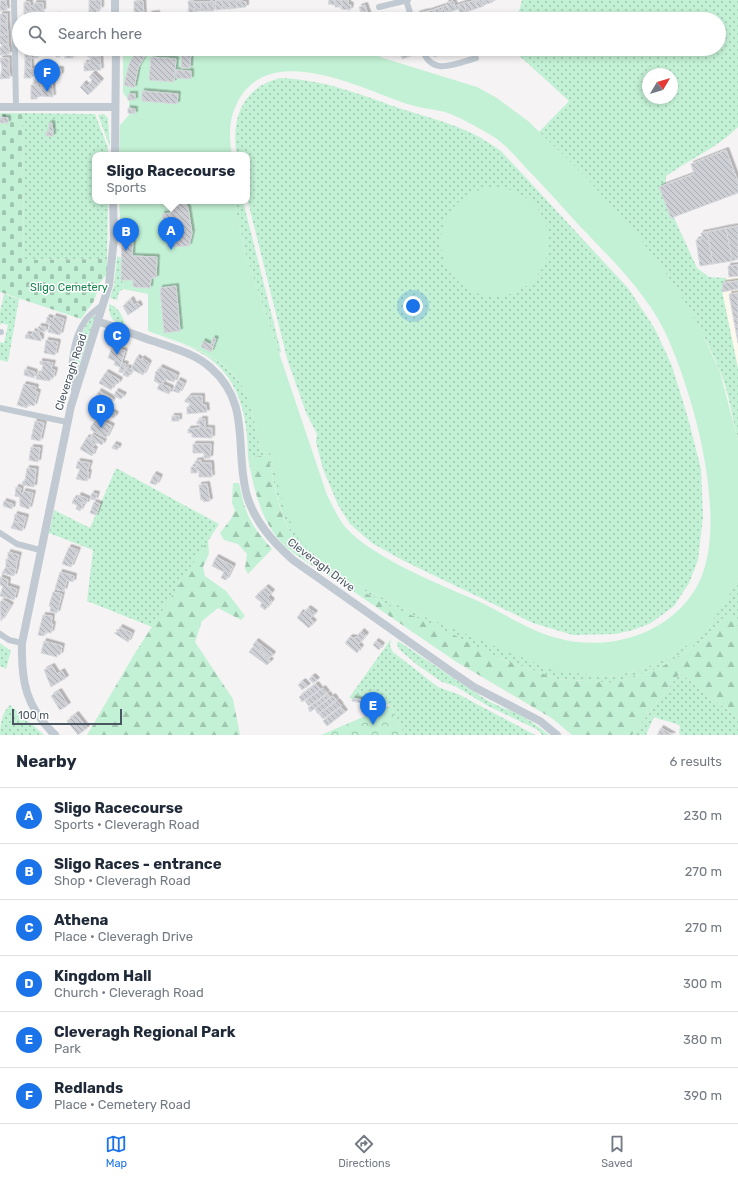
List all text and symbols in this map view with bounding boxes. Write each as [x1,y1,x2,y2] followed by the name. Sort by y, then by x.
[12,12,726,56] search box
[26,23,48,45] icon: search
[58,25,142,43] text: Search here
[34,59,60,92] pin: F
[642,68,678,104] north arrow
[92,152,250,204] popup
[106,162,236,180] text: Sligo Racecourse
[106,180,146,195] text: Sports
[158,217,184,250] pin: A
[113,218,139,251] pin: B
[30,281,108,294] park label: Sligo Cemetery
[403,296,423,316] your location
[104,322,130,355] pin: C
[52,332,90,412] street label: Cleveragh Road
[88,395,114,428] pin: D
[285,536,357,594] street label: Cleveragh Drive
[360,692,386,725] pin: E
[12,707,122,726] scale bar
[18,709,49,722] text: 100 m
[16,751,77,771] text: Nearby
[670,754,722,769] text: 6 results
[54,799,183,817] text: Sligo Racecourse
[24,808,34,823] text: A
[684,808,722,823] text: 230 m
[54,817,199,832] text: Sports · Cleveragh Road
[54,855,222,873] text: Sligo Races - entrance
[24,864,34,879] text: B
[685,864,722,879] text: 270 m
[54,873,191,888] text: Shop · Cleveragh Road
[54,911,108,929] text: Athena
[24,920,34,935] text: C
[685,920,722,935] text: 270 m
[54,929,193,944] text: Place · Cleveragh Drive
[54,967,152,985] text: Kingdom Hall
[24,976,34,991] text: D
[683,976,722,991] text: 300 m
[54,985,204,1000] text: Church · Cleveragh Road
[54,1023,235,1041] text: Cleveragh Regional Park
[25,1032,33,1047] text: E
[683,1032,722,1047] text: 380 m
[54,1041,81,1056] text: Park
[54,1079,123,1097] text: Redlands
[25,1088,33,1103] text: F
[683,1088,722,1103] text: 390 m
[54,1097,191,1112] text: Place · Cemetery Road
[105,1133,127,1170] tab: Map
[338,1133,390,1170] tab: Directions
[601,1133,633,1170] tab: Saved

